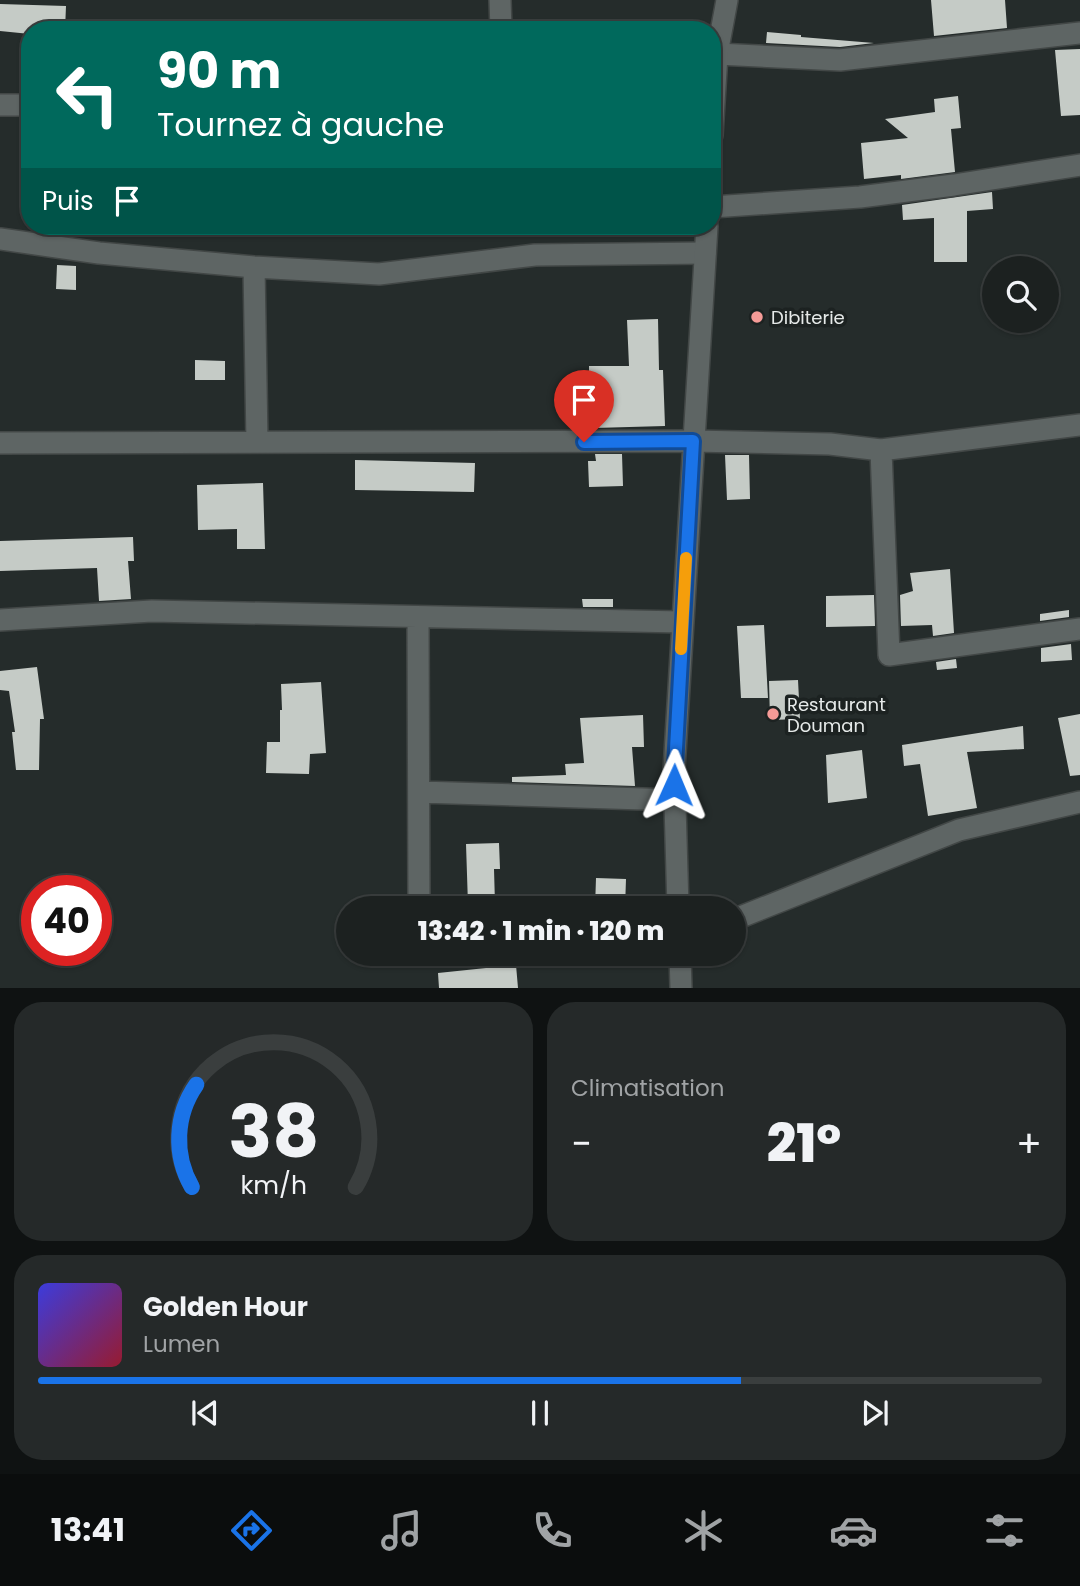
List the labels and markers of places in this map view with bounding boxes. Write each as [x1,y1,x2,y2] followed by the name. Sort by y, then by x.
[771,305,845,330] place label: Dibiterie
[749,309,765,325] marker: Dibiterie
[554,370,614,442] pin
[787,692,886,738] place label: Restaurant Douman
[765,706,781,722] marker: Restaurant Douman

